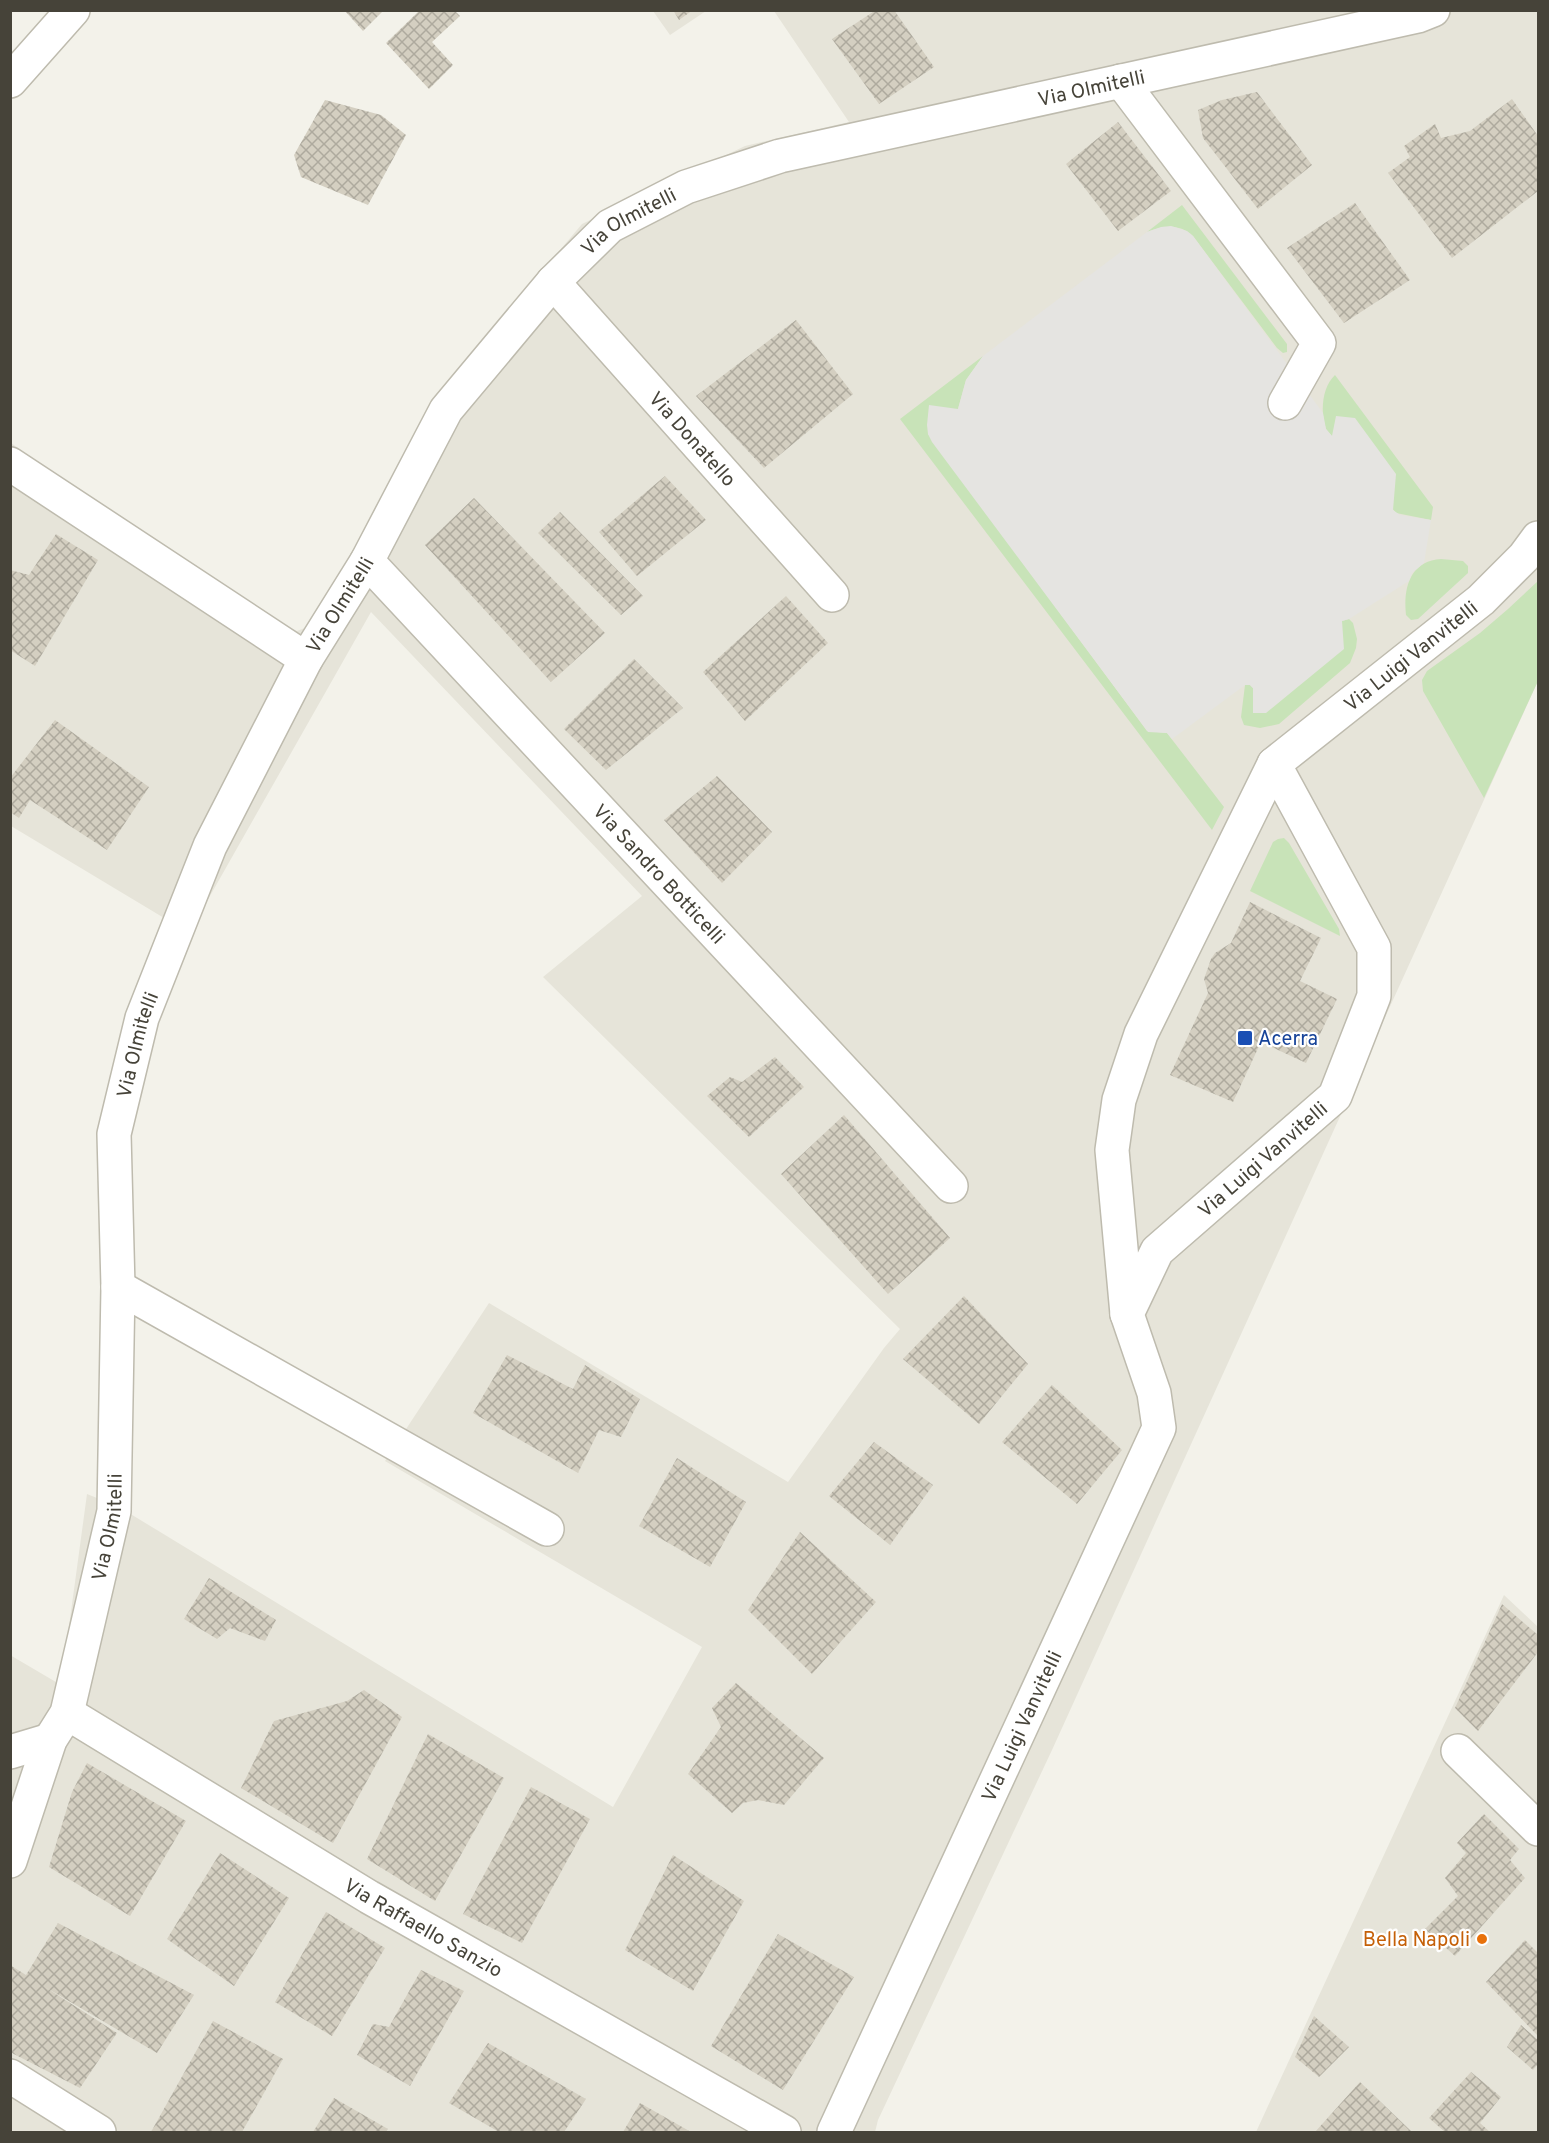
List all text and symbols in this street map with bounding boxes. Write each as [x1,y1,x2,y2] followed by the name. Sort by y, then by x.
[1036,65,1148,114] street label: Via Olmitelli
[576,183,681,262] street label: Via Olmitelli
[642,387,741,493] street label: Via Donatello
[302,553,382,659] street label: Via Olmitelli
[1340,596,1484,718] street label: Via Luigi Vanvitelli
[586,800,730,951] street label: Via Sandro Botticelli
[112,989,166,1101] street label: Via Olmitelli
[1258,1027,1318,1053] place label: Acerra
[1236,1029,1254,1047] marker: Acerra
[1194,1097,1334,1224] street label: Via Luigi Vanvitelli
[87,1473,130,1584] street label: Via Olmitelli
[977,1647,1069,1807] street label: Via Luigi Vanvitelli
[338,1874,507,1985] street label: Via Raffaello Sanzio
[1363,1928,1470,1954] place label: Bella Napoli
[1475,1932,1489,1946] marker: Bella Napoli

